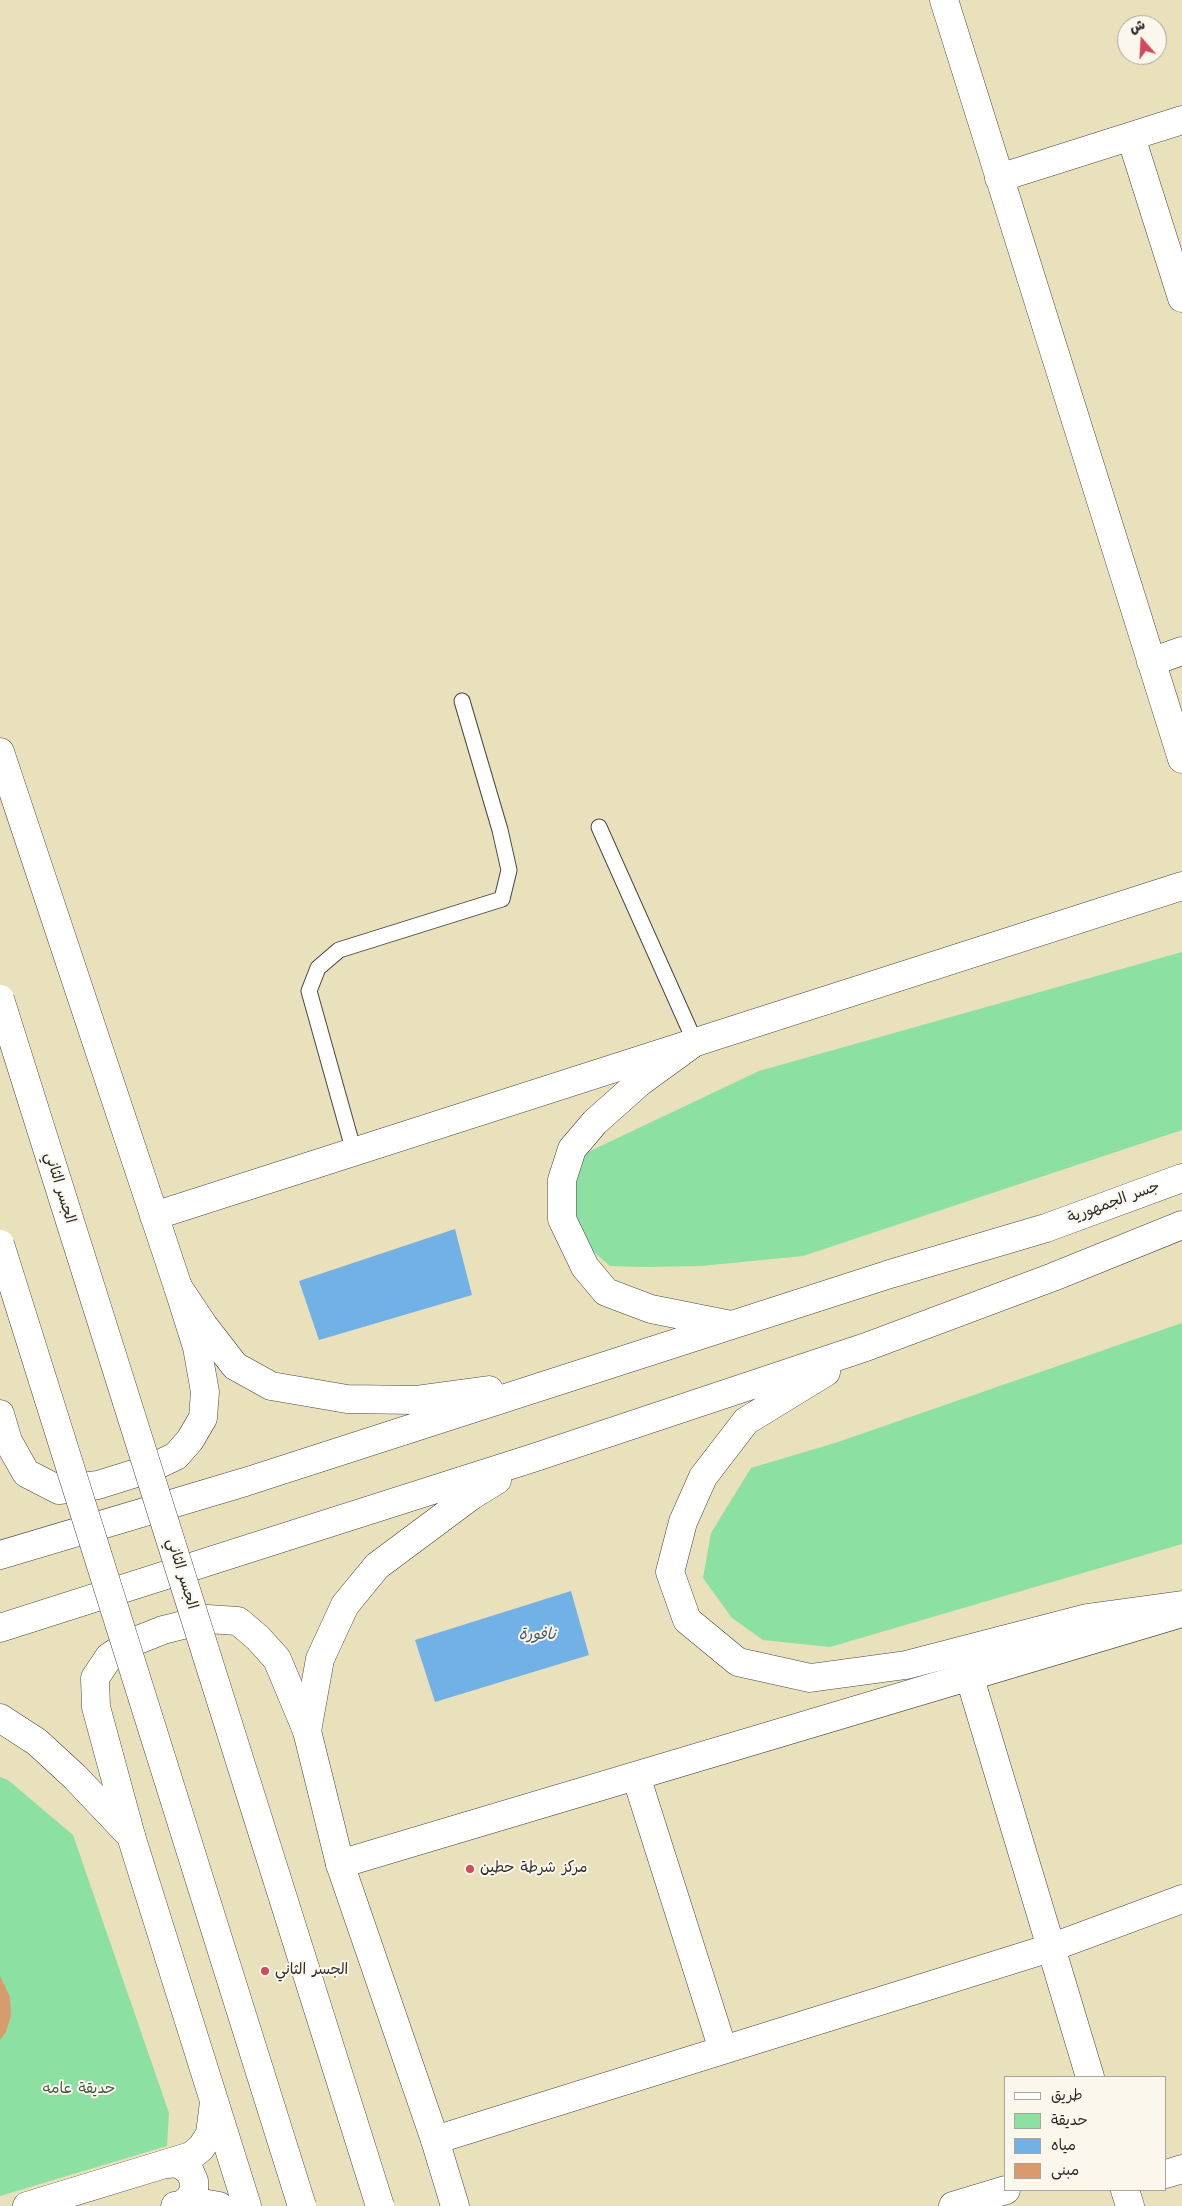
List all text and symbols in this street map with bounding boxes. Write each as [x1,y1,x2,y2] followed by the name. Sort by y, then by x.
[1117,15,1167,65] north arrow
[1127,15,1148,39] text: ش
[40,1150,78,1226] street label: الجسر الثاني
[1066,1178,1162,1228] street label: جسر الجمهورية
[162,1536,200,1612] street label: الجسر الثاني
[518,1626,556,1646] water label: نافورة
[480,1860,588,1878] place label: مركز شرطة حطين
[464,1863,476,1875] marker: مركز شرطة حطين
[275,1962,348,1980] place label: الجسر الثاني
[259,1965,271,1977] marker: الجسر الثاني
[1004,2076,1167,2191] legend
[43,2081,115,2099] park label: حديقة عامه
[1051,2085,1083,2106] text: طريق
[1051,2110,1088,2131] text: حديقة
[1051,2135,1076,2156] text: مياه
[1051,2160,1079,2181] text: مبنى

